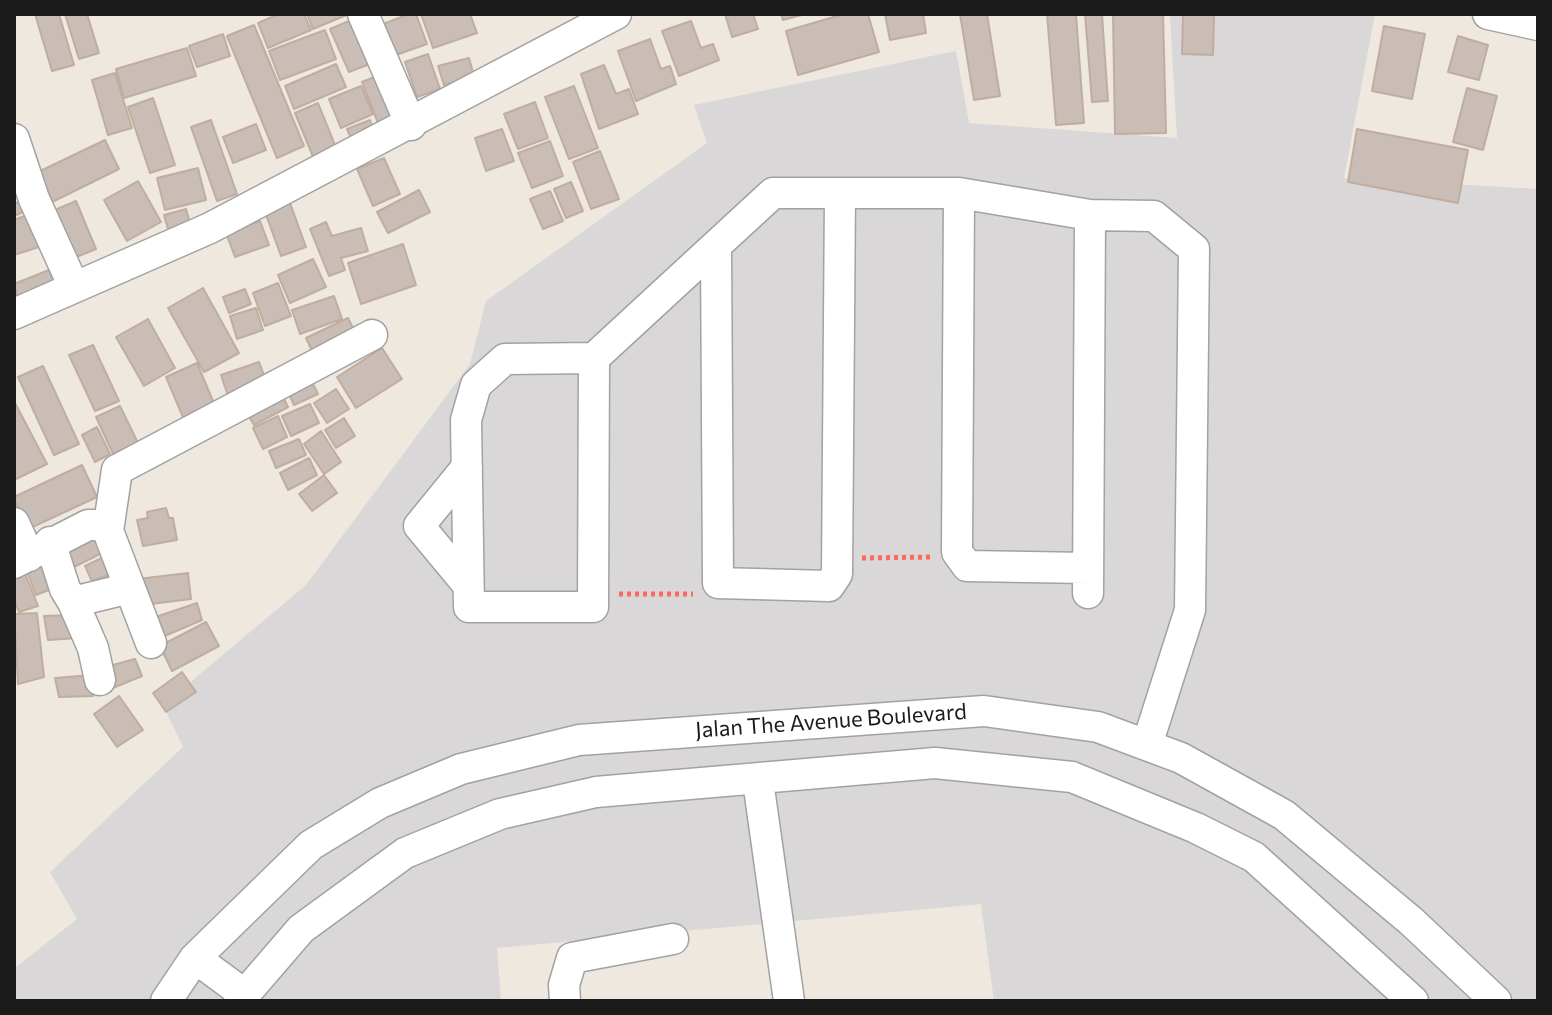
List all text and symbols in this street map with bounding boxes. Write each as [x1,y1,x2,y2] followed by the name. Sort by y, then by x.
[694,698,968,744] street label: Jalan The Avenue Boulevard

